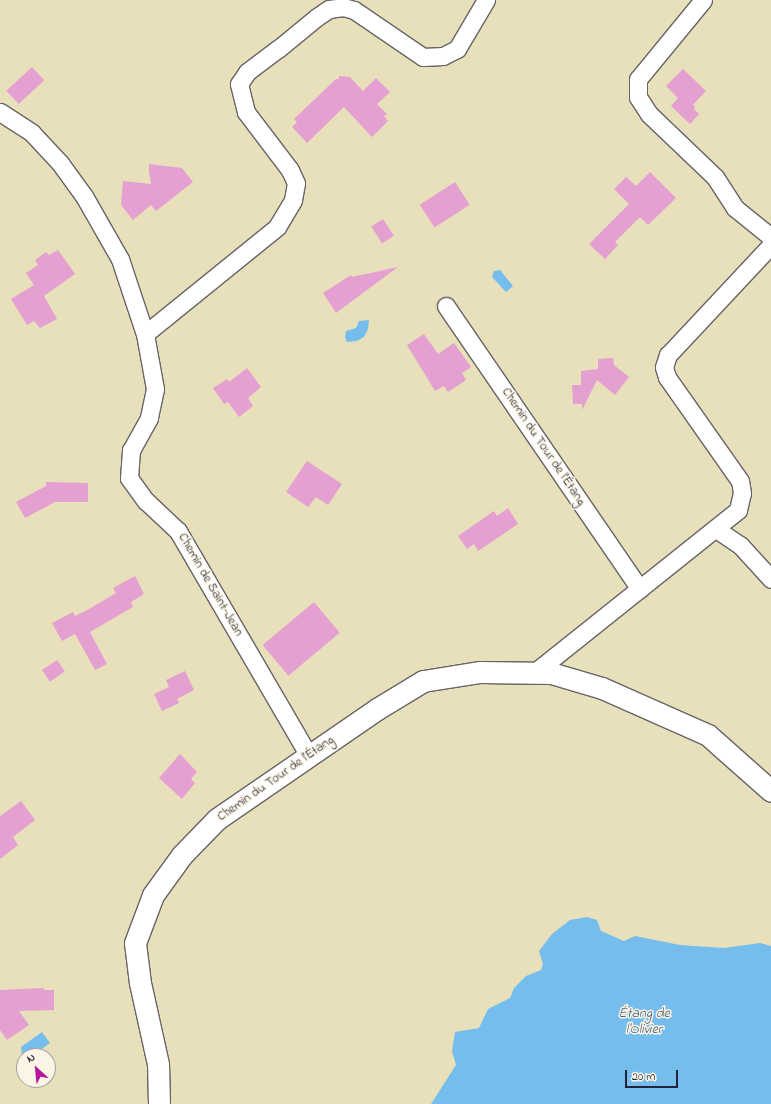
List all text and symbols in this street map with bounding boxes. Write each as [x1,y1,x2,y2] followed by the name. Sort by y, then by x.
[498,385,588,509] street label: Chemin du Tour de l'Étang
[174,531,246,639] street label: Chemin de Saint-Jean
[215,733,337,825] street label: Chemin du Tour de l'Étang
[618,1006,670,1038] water label: Étang de l'Olivier
[16,1048,56,1088] north arrow
[24,1049,38,1067] text: N
[627,1062,680,1088] scale bar
[632,1068,655,1086] text: 20 m

